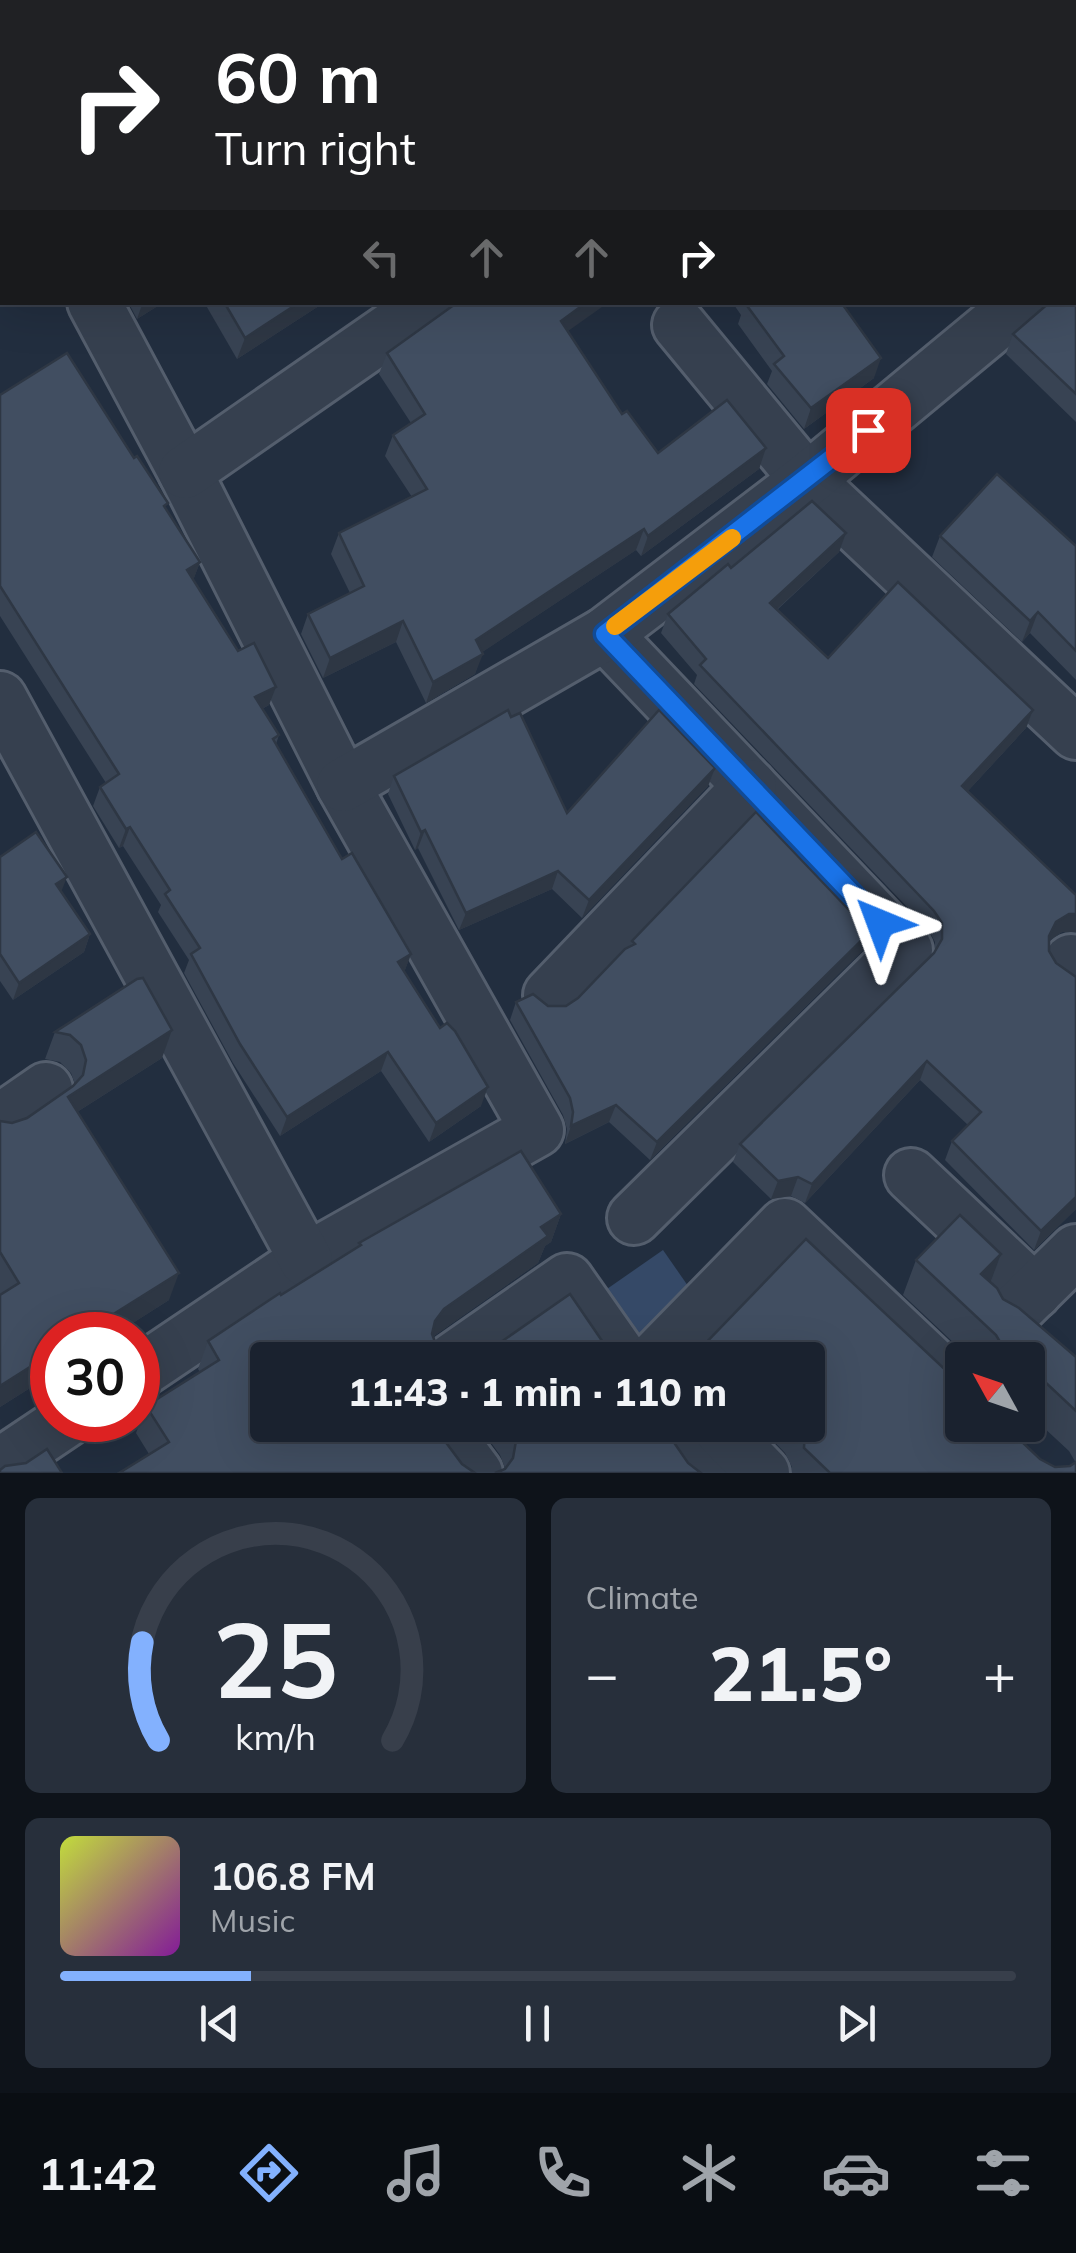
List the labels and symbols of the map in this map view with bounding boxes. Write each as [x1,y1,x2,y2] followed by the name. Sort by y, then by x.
[826,388,911,473] pin
[828,871,932,975] position arrow
[30,1312,160,1442] speed limit sign: 30
[945,1342,1045,1442] north arrow

